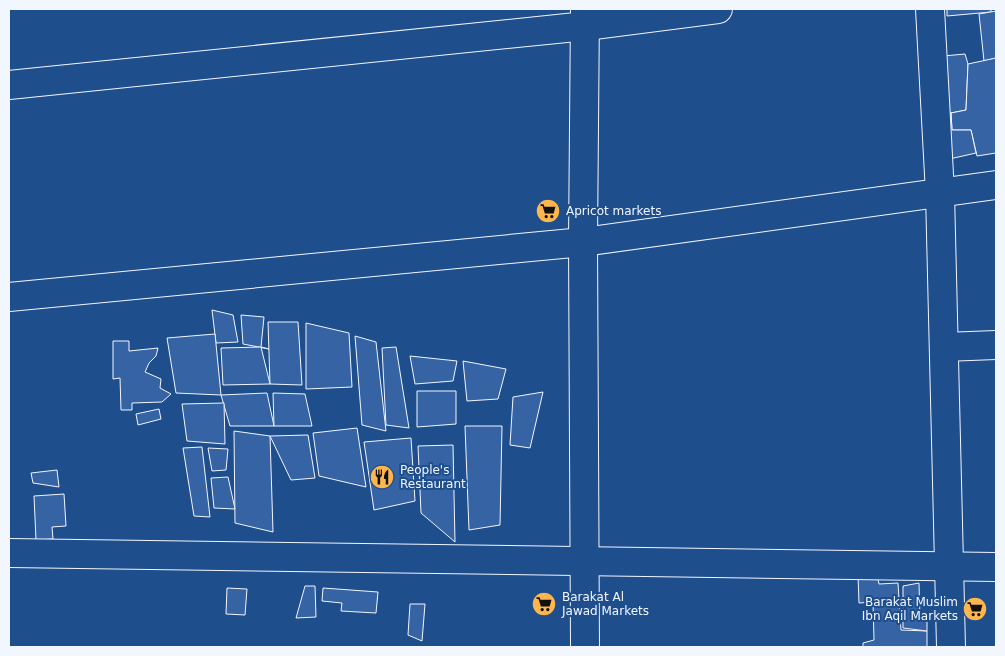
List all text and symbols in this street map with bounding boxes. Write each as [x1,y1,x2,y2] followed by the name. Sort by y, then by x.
[535,198,561,224] supermarket icon: Apricot markets
[566,204,661,218] place label: Apricot markets
[400,463,466,491] place label: People's Restaurant
[369,464,395,490] restaurant icon: People's Restaurant
[561,590,649,618] place label: Barakat Al Jawad Markets
[531,591,557,617] supermarket icon: Barakat Al Jawad Markets
[862,595,958,623] place label: Barakat Muslim Ibn Aqil Markets
[962,596,988,622] supermarket icon: Barakat Muslim Ibn Aqil Markets

